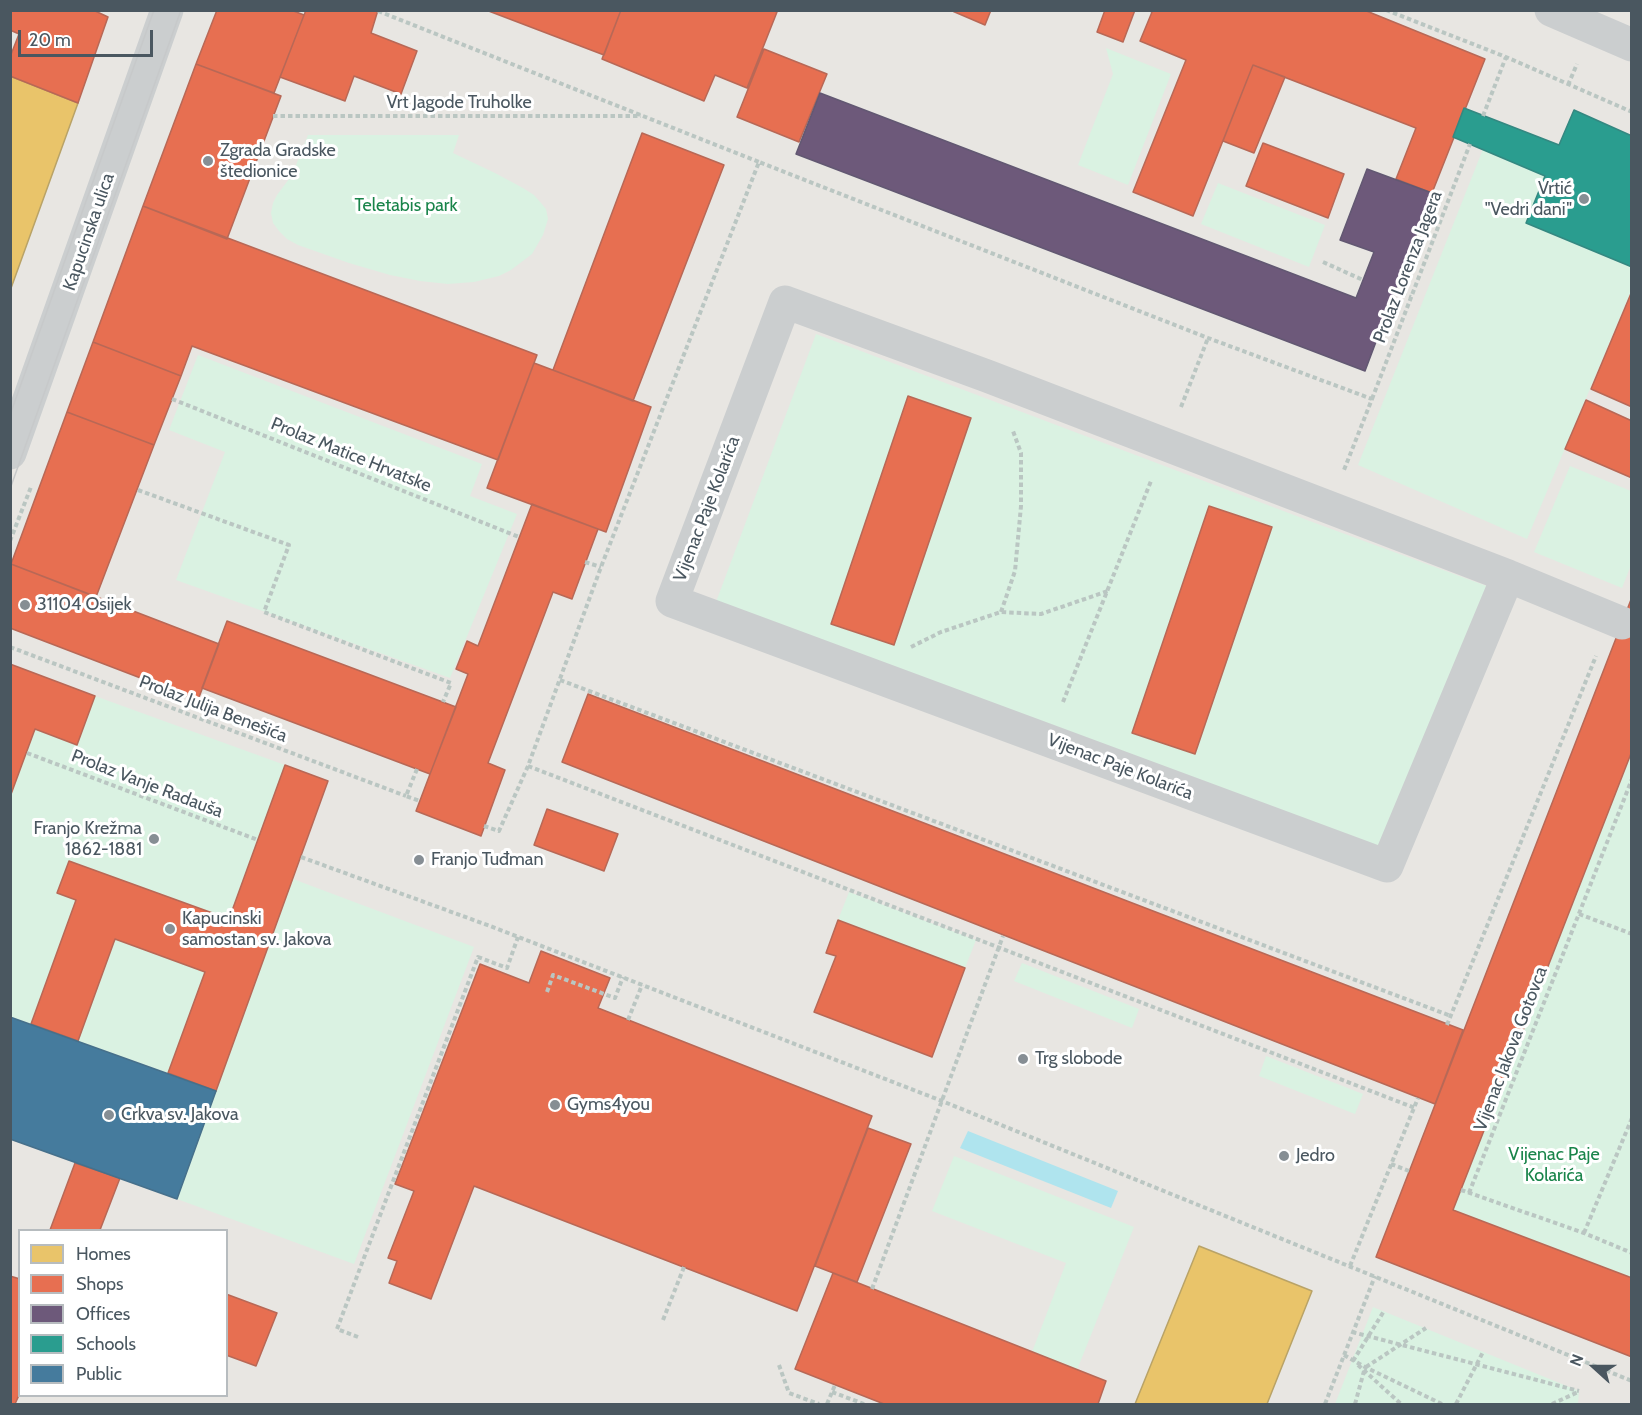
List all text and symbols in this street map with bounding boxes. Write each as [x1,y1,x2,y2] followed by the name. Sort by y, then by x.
[21,18,156,56] scale bar
[29,29,71,51] text: 20 m
[386,92,532,114] street label: Vrt Jagode Truholke
[220,140,336,182] place label: Zgrada Gradske štedionice
[201,154,215,168] marker: Zgrada Gradske štedionice
[59,170,119,294] street label: Kapucinska ulica
[1485,178,1572,220] place label: Vrtić "Vedri dani"
[1369,188,1447,346] street label: Prolaz Lorenza Jagera
[1577,192,1591,206] marker: Vrtić "Vedri dani"
[354,195,458,217] park label: Teletabis park
[268,413,434,497] street label: Prolaz Matice Hrvatske
[669,433,745,585] street label: Vijenac Paje Kolarića
[37,594,132,616] place label: 31104 Osijek
[18,598,32,612] marker: 31104 Osijek
[136,671,290,747] street label: Prolaz Julija Benešića
[1044,729,1196,805] street label: Vijenac Paje Kolarića
[68,745,226,823] street label: Prolaz Vanje Radauša
[34,818,142,860] place label: Franjo Krežma 1862-1881
[147,832,161,846] marker: Franjo Krežma 1862-1881
[431,849,544,871] place label: Franjo Tuđman
[412,853,426,867] marker: Franjo Tuđman
[182,908,331,950] place label: Kapucinski samostan sv. Jakova
[163,922,177,936] marker: Kapucinski samostan sv. Jakova
[1470,964,1552,1134] street label: Vijenac Jakova Gotovca
[1035,1048,1122,1070] place label: Trg slobode
[1016,1052,1030,1066] marker: Trg slobode
[567,1094,650,1116] place label: Gyms4you
[548,1098,562,1112] marker: Gyms4you
[121,1104,239,1126] place label: Crkva sv. Jakova
[102,1108,116,1122] marker: Crkva sv. Jakova
[1508,1144,1600,1186] park label: Vijenac Paje Kolarića
[1296,1145,1335,1167] place label: Jedro
[1277,1149,1291,1163] marker: Jedro
[18,1229,228,1397] legend
[76,1243,131,1265] text: Homes
[76,1273,124,1295] text: Shops
[76,1303,130,1325] text: Offices
[76,1333,136,1355] text: Schools
[1564,1337,1624,1397] north arrow
[1566,1352,1588,1369] text: N
[76,1363,122,1385] text: Public

